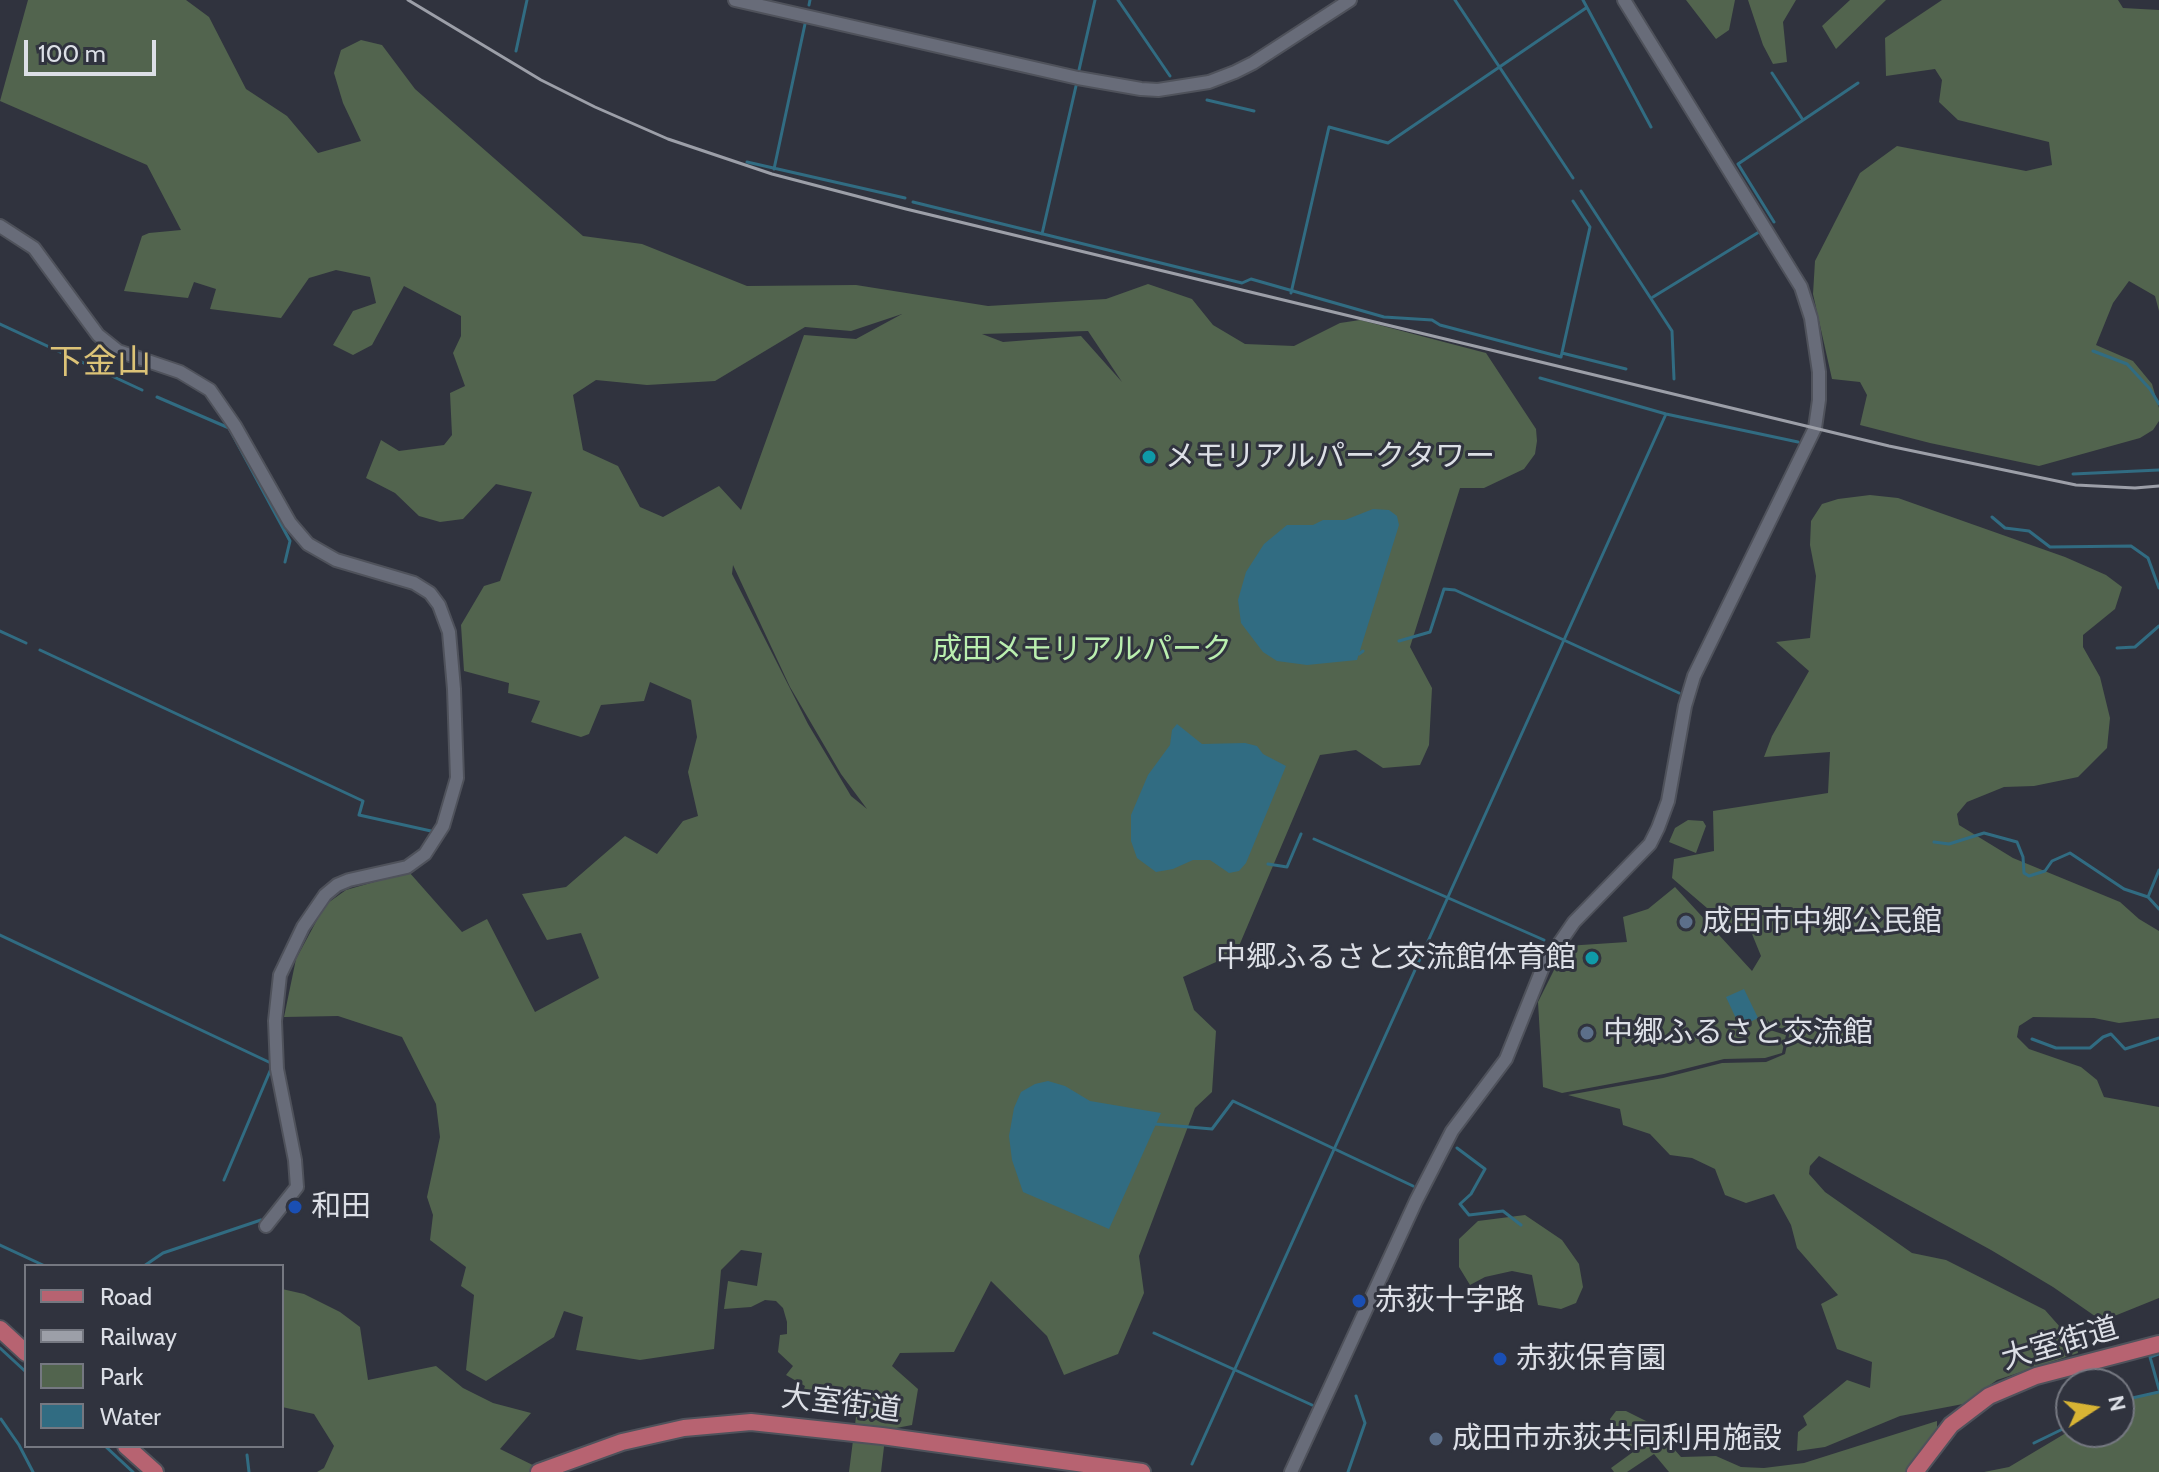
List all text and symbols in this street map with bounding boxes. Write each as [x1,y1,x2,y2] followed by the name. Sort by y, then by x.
[28,24,160,74] scale bar
[38,39,106,68] text: 100 m
[49,343,151,383] district label: 下金山
[1165,439,1495,475] place label: メモリアルパークタワー
[1140,448,1158,466] marker: メモリアルパークタワー
[932,632,1232,668] park label: 成田メモリアルパーク
[1702,904,1942,940] place label: 成田市中郷公民館
[1677,913,1695,931] marker: 成田市中郷公民館
[1216,940,1576,976] place label: 中郷ふるさと交流館体育館
[1583,949,1601,967] marker: 中郷ふるさと交流館体育館
[1603,1015,1873,1051] place label: 中郷ふるさと交流館
[1578,1024,1596,1042] marker: 中郷ふるさと交流館
[311,1189,371,1225] place label: 和田
[286,1198,304,1216] marker: 和田
[24,1264,284,1448] legend
[100,1282,152,1311] text: Road
[1375,1283,1525,1319] place label: 赤荻十字路
[1350,1292,1368,1310] marker: 赤荻十字路
[1997,1310,2123,1378] street label: 大室街道
[100,1322,177,1351] text: Railway
[1516,1341,1666,1377] place label: 赤荻保育園
[1491,1350,1509,1368] marker: 赤荻保育園
[100,1362,143,1391] text: Park
[2055,1368,2135,1448] north arrow
[779,1379,903,1429] street label: 大室街道
[2102,1393,2132,1414] text: N
[100,1402,161,1431] text: Water
[1452,1421,1782,1457] place label: 成田市赤荻共同利用施設
[1427,1430,1445,1448] marker: 成田市赤荻共同利用施設

